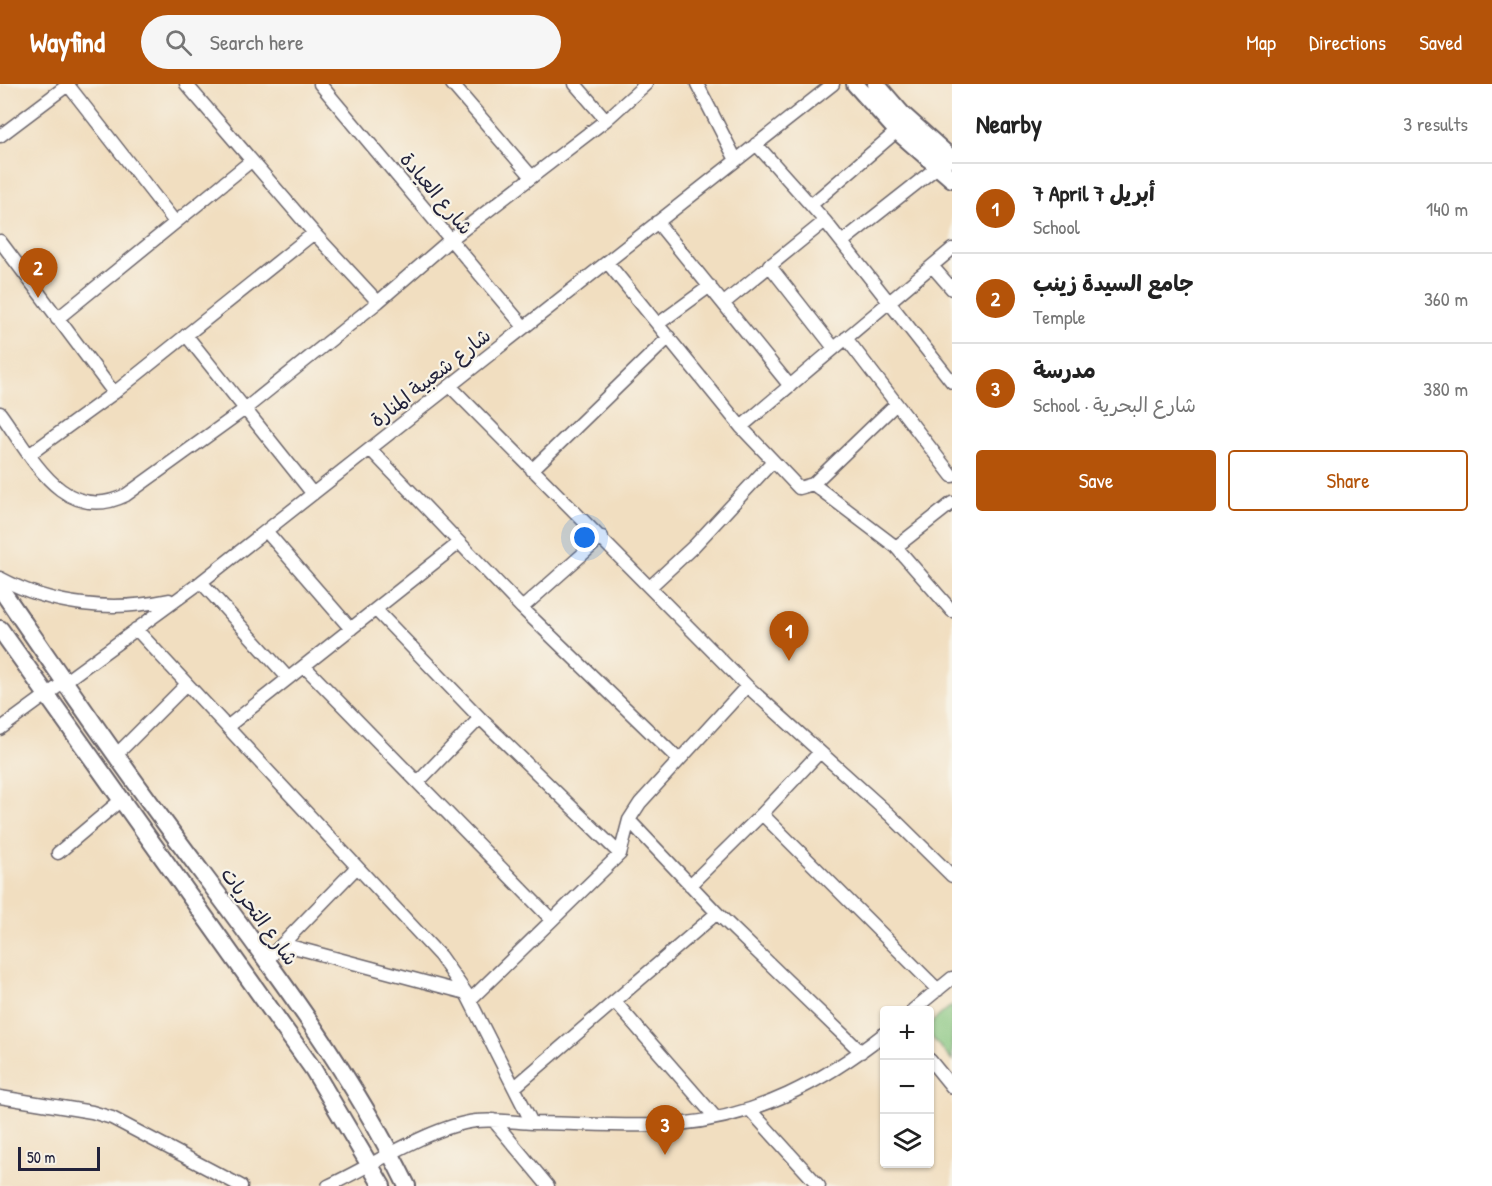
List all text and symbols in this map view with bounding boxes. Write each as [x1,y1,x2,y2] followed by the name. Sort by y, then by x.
[141,15,561,69] search box
[30,23,105,61] text: Wayfind
[162,26,195,59] icon: search
[210,27,304,57] text: Search here
[1246,28,1276,57] text: Map
[1309,28,1386,57] text: Directions
[1419,28,1462,57] text: Saved
[976,106,1042,141] text: Nearby
[1403,110,1468,137] text: 3 results
[394,146,480,241] street label: شارع العيادة
[1033,178,1155,208] text: 7 April 7 أبريل
[992,195,999,222] text: 1
[1426,195,1468,222] text: 140 m
[1033,213,1080,240] text: School
[18,248,57,298] pin: 2
[1033,268,1194,298] text: جامع السيدة زينب
[991,285,1000,312] text: 2
[1424,285,1468,312] text: 360 m
[1033,303,1086,330] text: Temple
[364,321,497,433] street label: شارع شعبية المنارة
[1033,355,1096,385] text: مدرسة
[991,375,1000,402] text: 3
[1423,375,1468,402] text: 380 m
[1033,391,1196,418] text: School · شارع البحرية
[976,450,1216,511] button: Save
[1228,450,1468,511] button: Share
[570,523,599,552] your location
[770,612,808,661] pin: 1
[214,861,305,971] street label: شارع التحريات
[880,1006,934,1168] map controls
[880,1006,934,1060] button: +
[880,1060,934,1114] button: −
[646,1106,684,1155] pin: 3
[880,1114,934,1168] button: layers
[18,1144,100,1172] scale bar
[27,1146,56,1168] text: 50 m

